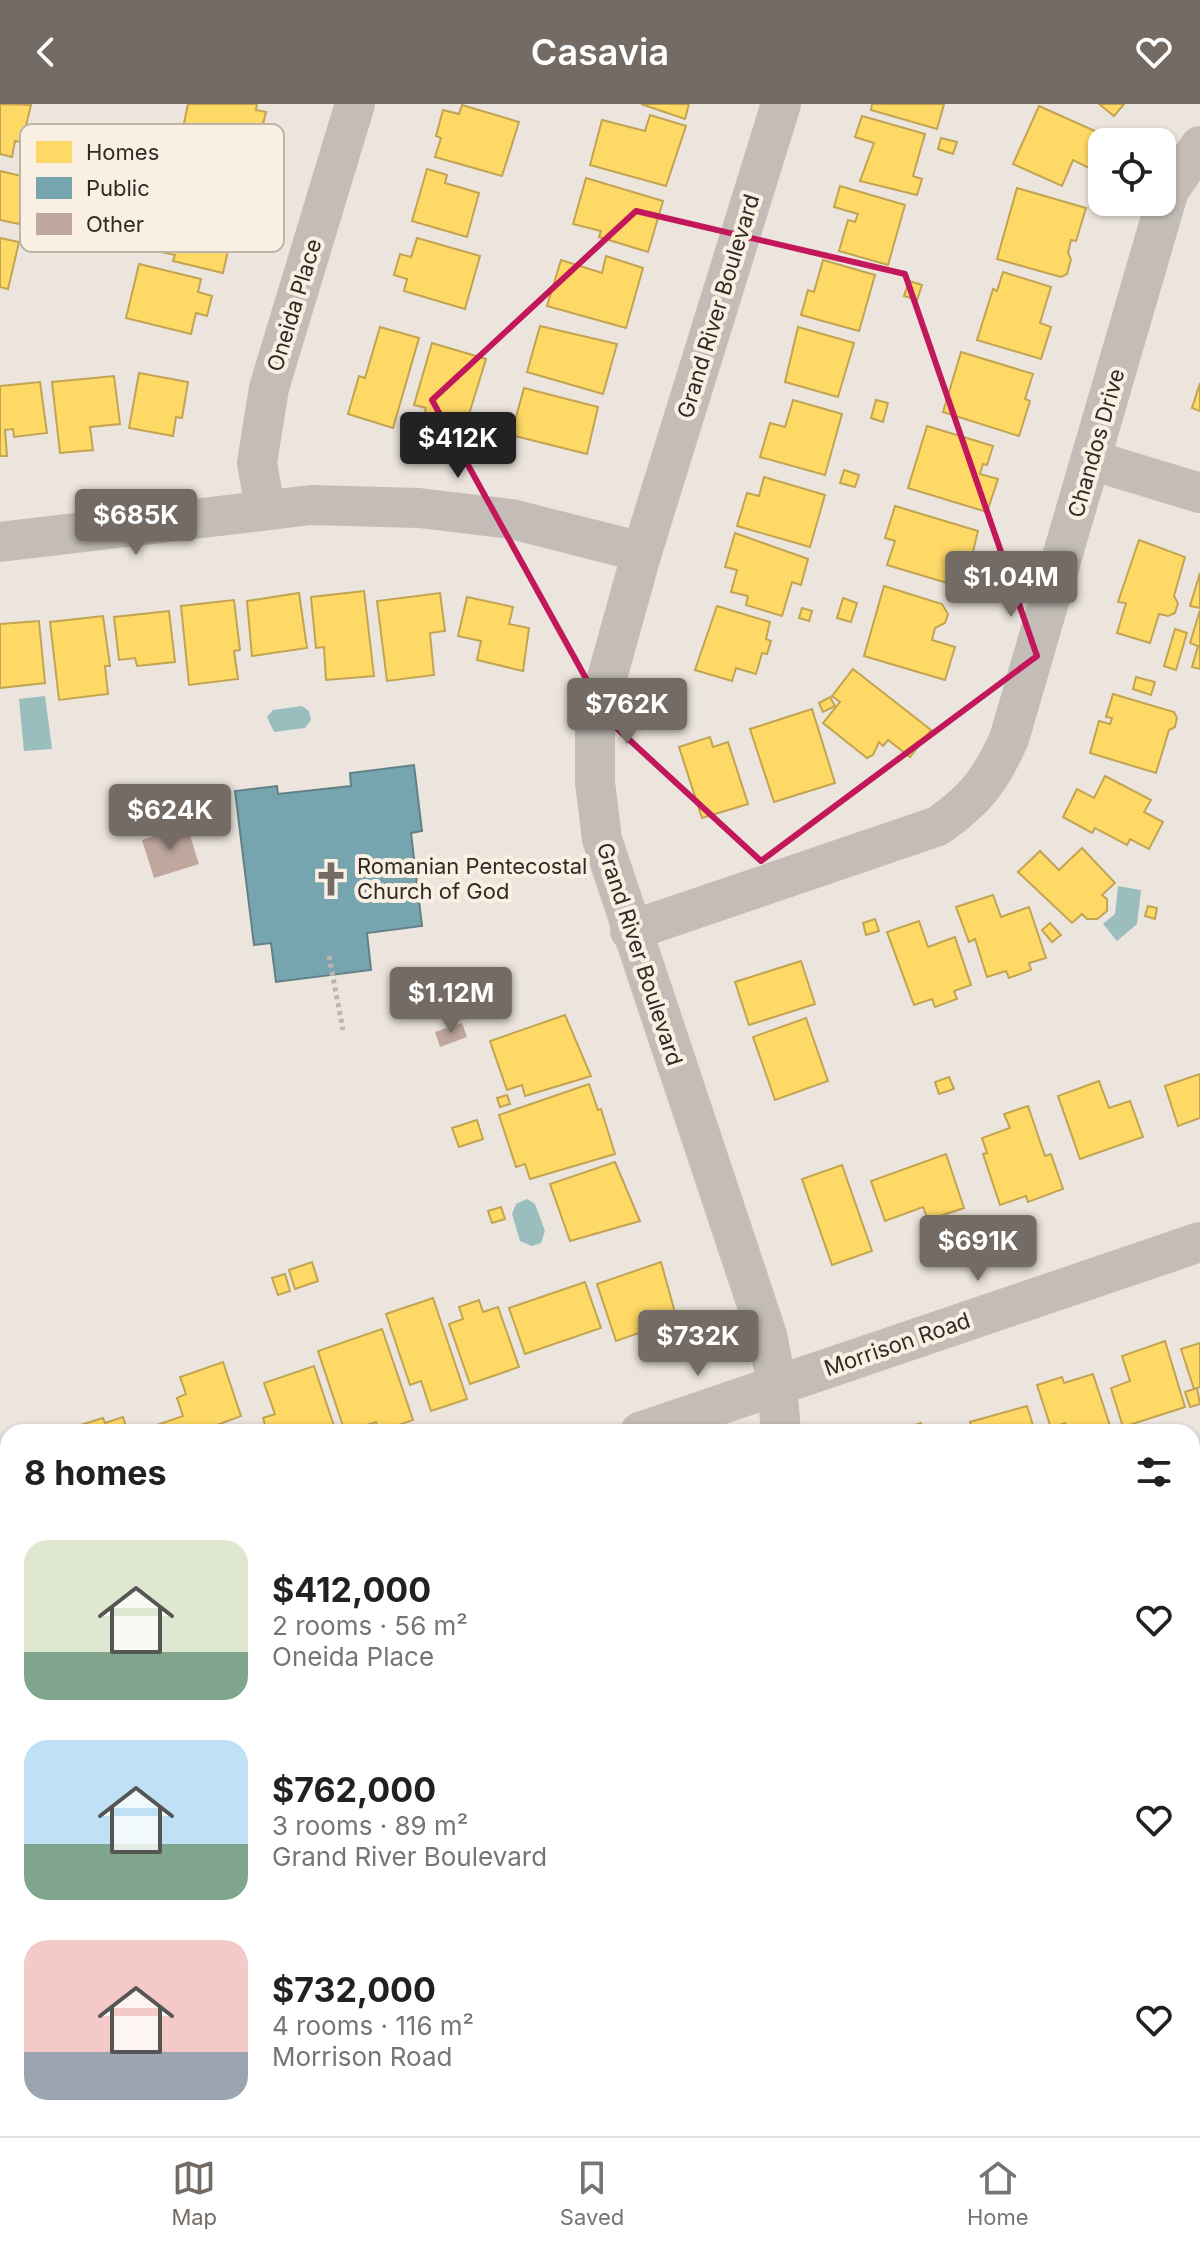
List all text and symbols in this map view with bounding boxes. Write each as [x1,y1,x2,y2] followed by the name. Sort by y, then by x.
[24,30,68,74] icon: back
[531,30,669,74] text: Casavia
[1132,30,1176,74] icon: heart
[20,124,284,252] legend
[1088,128,1176,216] map controls
[1088,128,1176,216] button: locate
[86,139,159,165] text: Homes
[86,175,150,201] text: Public
[672,191,764,421] street label: Grand River Boulevard
[86,211,144,237] text: Other
[262,236,326,374] street label: Oneida Place
[1062,366,1130,520] street label: Chandos Drive
[402,412,514,480] pin: $412K
[418,422,498,453] text: $412K
[80,489,192,557] pin: $685K
[93,499,179,530] text: $685K
[946,551,1076,619] pin: $1.04M
[963,561,1059,592] text: $1.04M
[571,678,683,746] pin: $762K
[585,688,669,719] text: $762K
[114,784,226,852] pin: $624K
[127,794,213,825] text: $624K
[592,839,688,1069] street label: Grand River Boulevard
[357,853,587,904] place label: Romanian Pentecostal Church of God
[312,860,350,898] church icon: Romanian Pentecostal Church of God
[386,967,516,1035] pin: $1.12M
[408,977,494,1008] text: $1.12M
[922,1215,1034,1283] pin: $691K
[938,1225,1018,1256] text: $691K
[821,1307,973,1381] street label: Morrison Road
[642,1310,754,1378] pin: $732K
[656,1320,740,1351] text: $732K
[1132,1450,1176,1494] icon: filters
[24,1452,167,1493] text: 8 homes
[272,1569,431,1610] text: $412,000
[88,1572,184,1668] icon: home
[1132,1598,1176,1642] icon: heart
[272,1610,468,1641] text: 2 rooms · 56 m²
[272,1641,434,1672] text: Oneida Place
[272,1769,436,1810] text: $762,000
[88,1772,184,1868] icon: home
[1132,1798,1176,1842] icon: heart
[272,1810,468,1841] text: 3 rooms · 89 m²
[272,1841,547,1872] text: Grand River Boulevard
[272,1969,436,2010] text: $732,000
[88,1972,184,2068] icon: home
[1132,1998,1176,2042] icon: heart
[272,2010,474,2041] text: 4 rooms · 116 m²
[272,2041,452,2072] text: Morrison Road
[171,2156,217,2230] tab: Map
[560,2156,624,2230] tab: Saved
[967,2156,1029,2230] tab: Home

